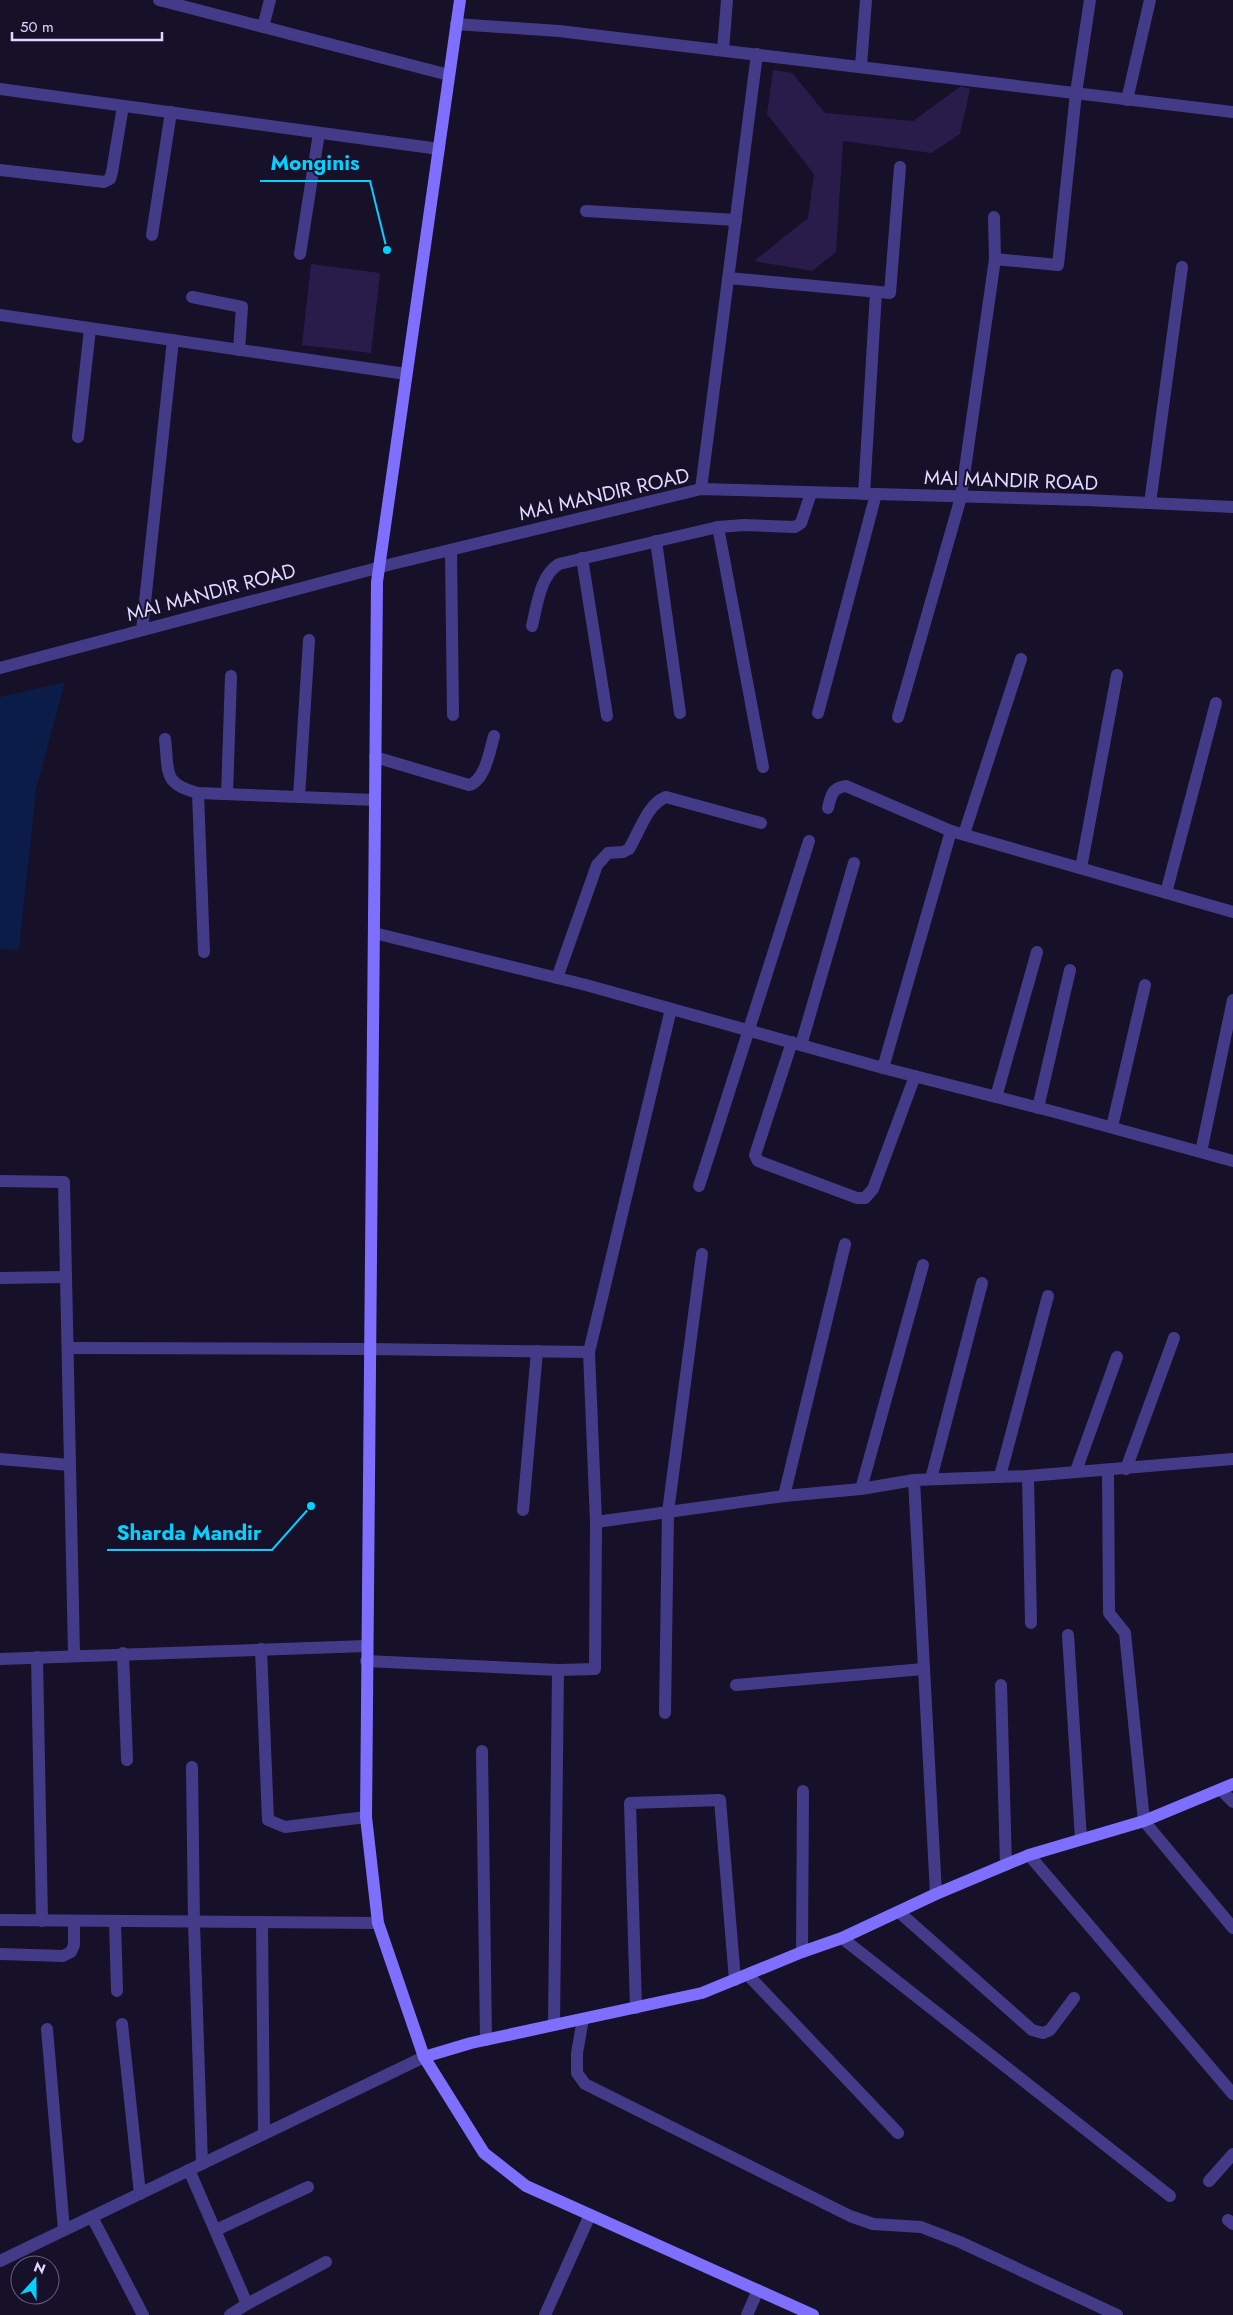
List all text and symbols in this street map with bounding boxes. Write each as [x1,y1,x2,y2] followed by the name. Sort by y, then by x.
[12,10,162,42] scale bar
[20,16,54,38] text: 50 m
[260,145,370,181] callout: Monginis
[270,148,360,178] text: Monginis
[516,461,692,528] street label: MAI MANDIR ROAD
[923,463,1098,498] street label: MAI MANDIR ROAD
[123,556,299,629] street label: MAI MANDIR ROAD
[107,1514,272,1550] callout: Sharda Mandir
[116,1518,262,1548] text: Sharda Mandir
[10,2255,60,2305] north arrow
[31,2257,48,2279] text: N

